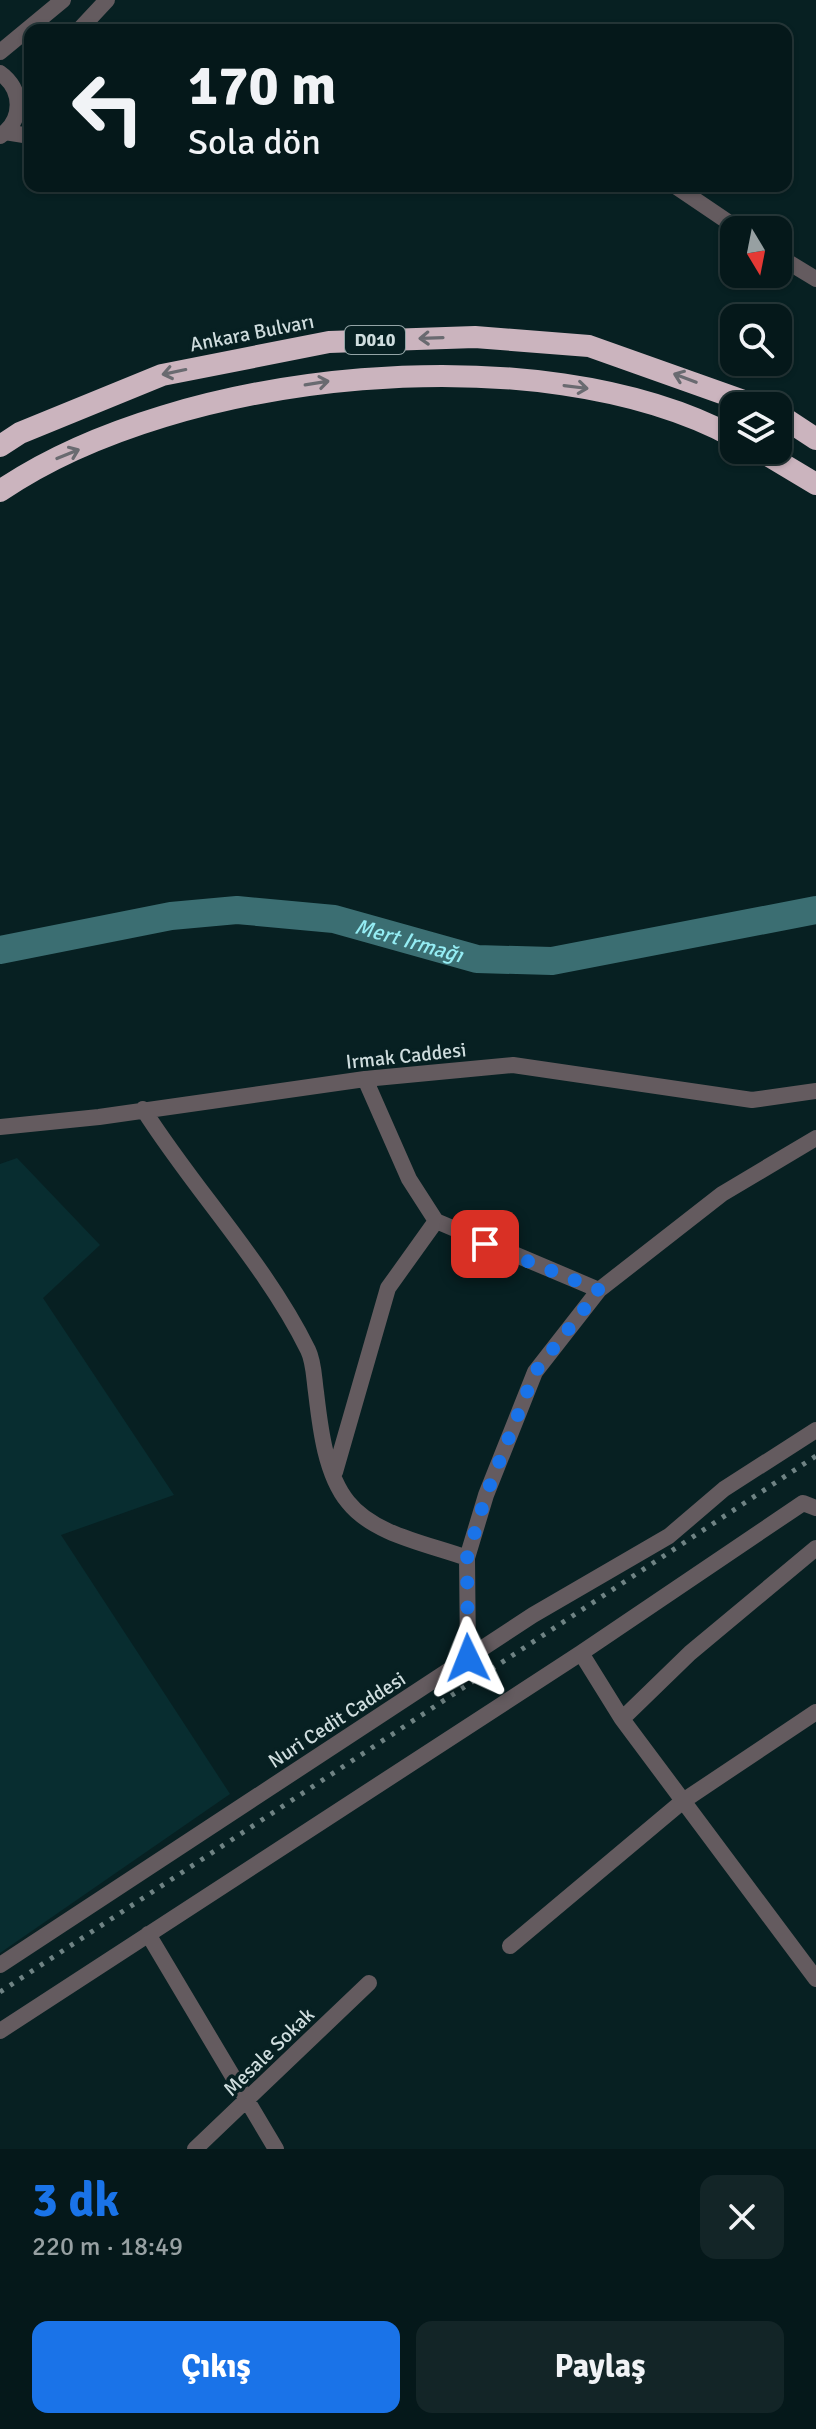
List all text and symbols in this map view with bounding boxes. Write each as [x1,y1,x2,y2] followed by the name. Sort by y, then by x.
[188,51,336,120] text: 170 m
[56,56,160,160] icon: left
[188,120,321,165] text: Sola dön
[720,216,792,288] north arrow
[720,216,792,464] map controls
[720,304,792,376] button: search
[188,309,316,357] street label: Ankara Bulvarı
[345,326,405,354] road number: D010
[418,331,445,346] one-way arrow
[162,366,187,381] one-way arrow
[673,370,698,384] one-way arrow
[304,375,329,390] one-way arrow
[563,380,588,395] one-way arrow
[720,392,792,464] button: layers
[55,446,80,460] one-way arrow
[352,912,467,968] water label: Mert Irmağı
[344,1037,468,1075] street label: Irmak Caddesi
[451,1210,519,1278] pin
[463,1222,507,1266] icon: arrive
[426,1616,510,1700] position arrow
[264,1666,410,1774] street label: Nuri Cedit Caddesi
[218,2002,320,2102] street label: Mesale Sokak
[32,2171,119,2230] text: 3 dk
[700,2175,784,2259] button: close
[32,2231,183,2263] text: 220 m · 18:49
[32,2321,400,2413] button: Çıkış
[416,2321,784,2413] button: Paylaş

